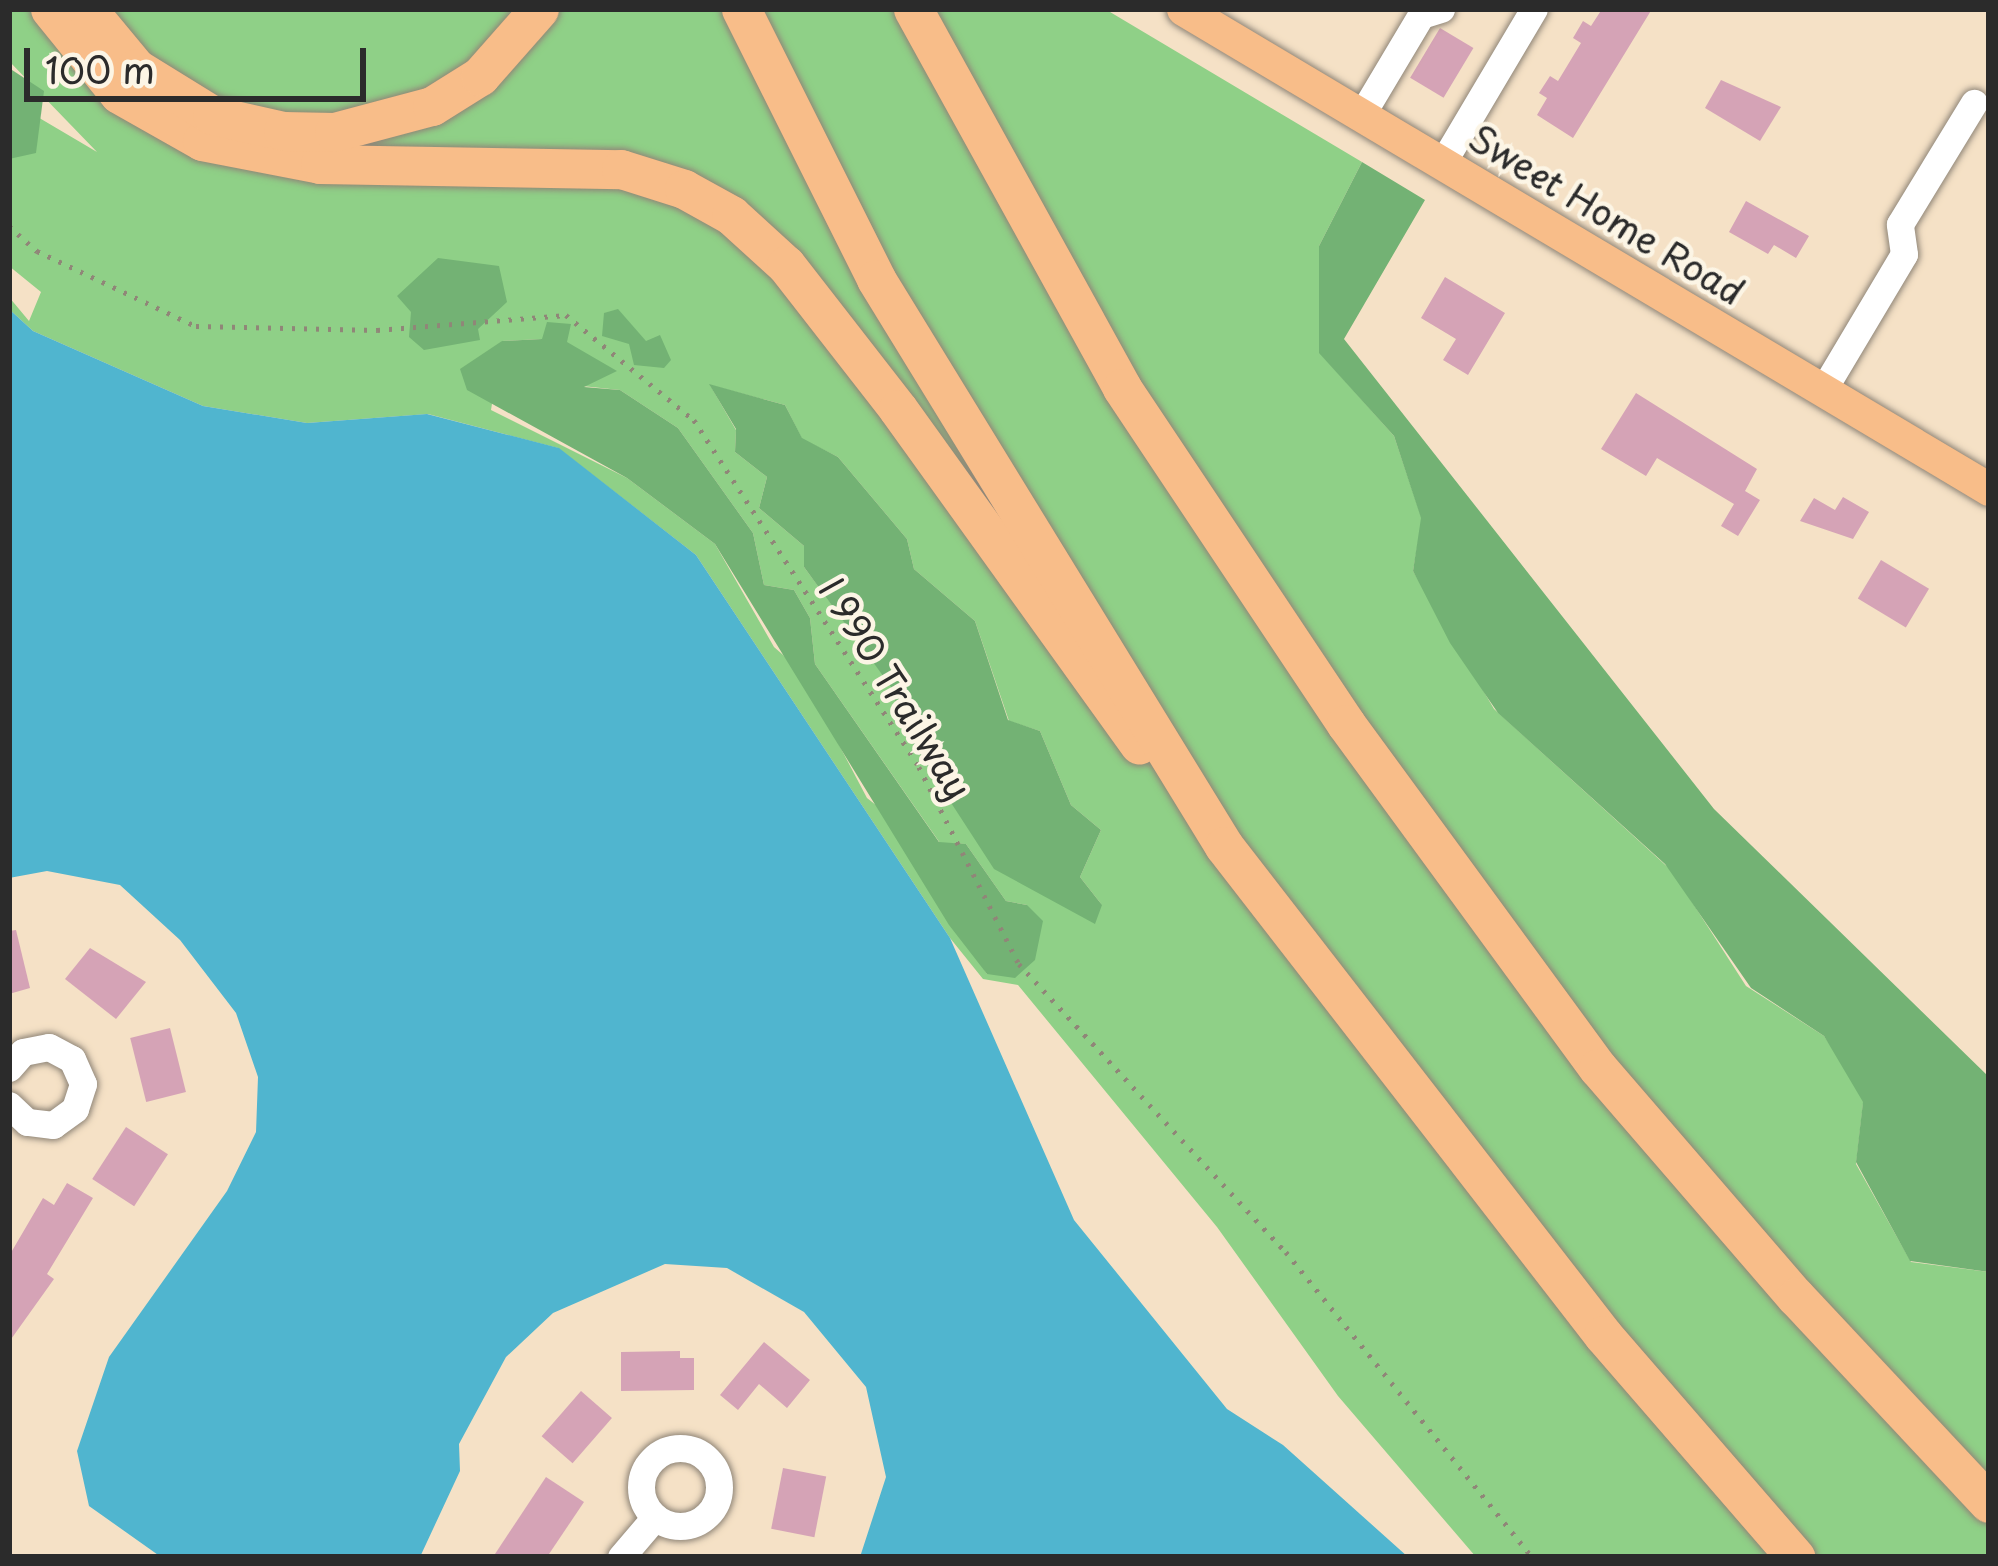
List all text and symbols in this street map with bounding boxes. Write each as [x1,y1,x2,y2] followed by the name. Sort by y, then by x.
[30,24,372,98] scale bar
[45,42,155,96] text: 100 m
[1461,114,1753,314] street label: Sweet Home Road
[810,568,982,808] street label: I 990 Trailway

